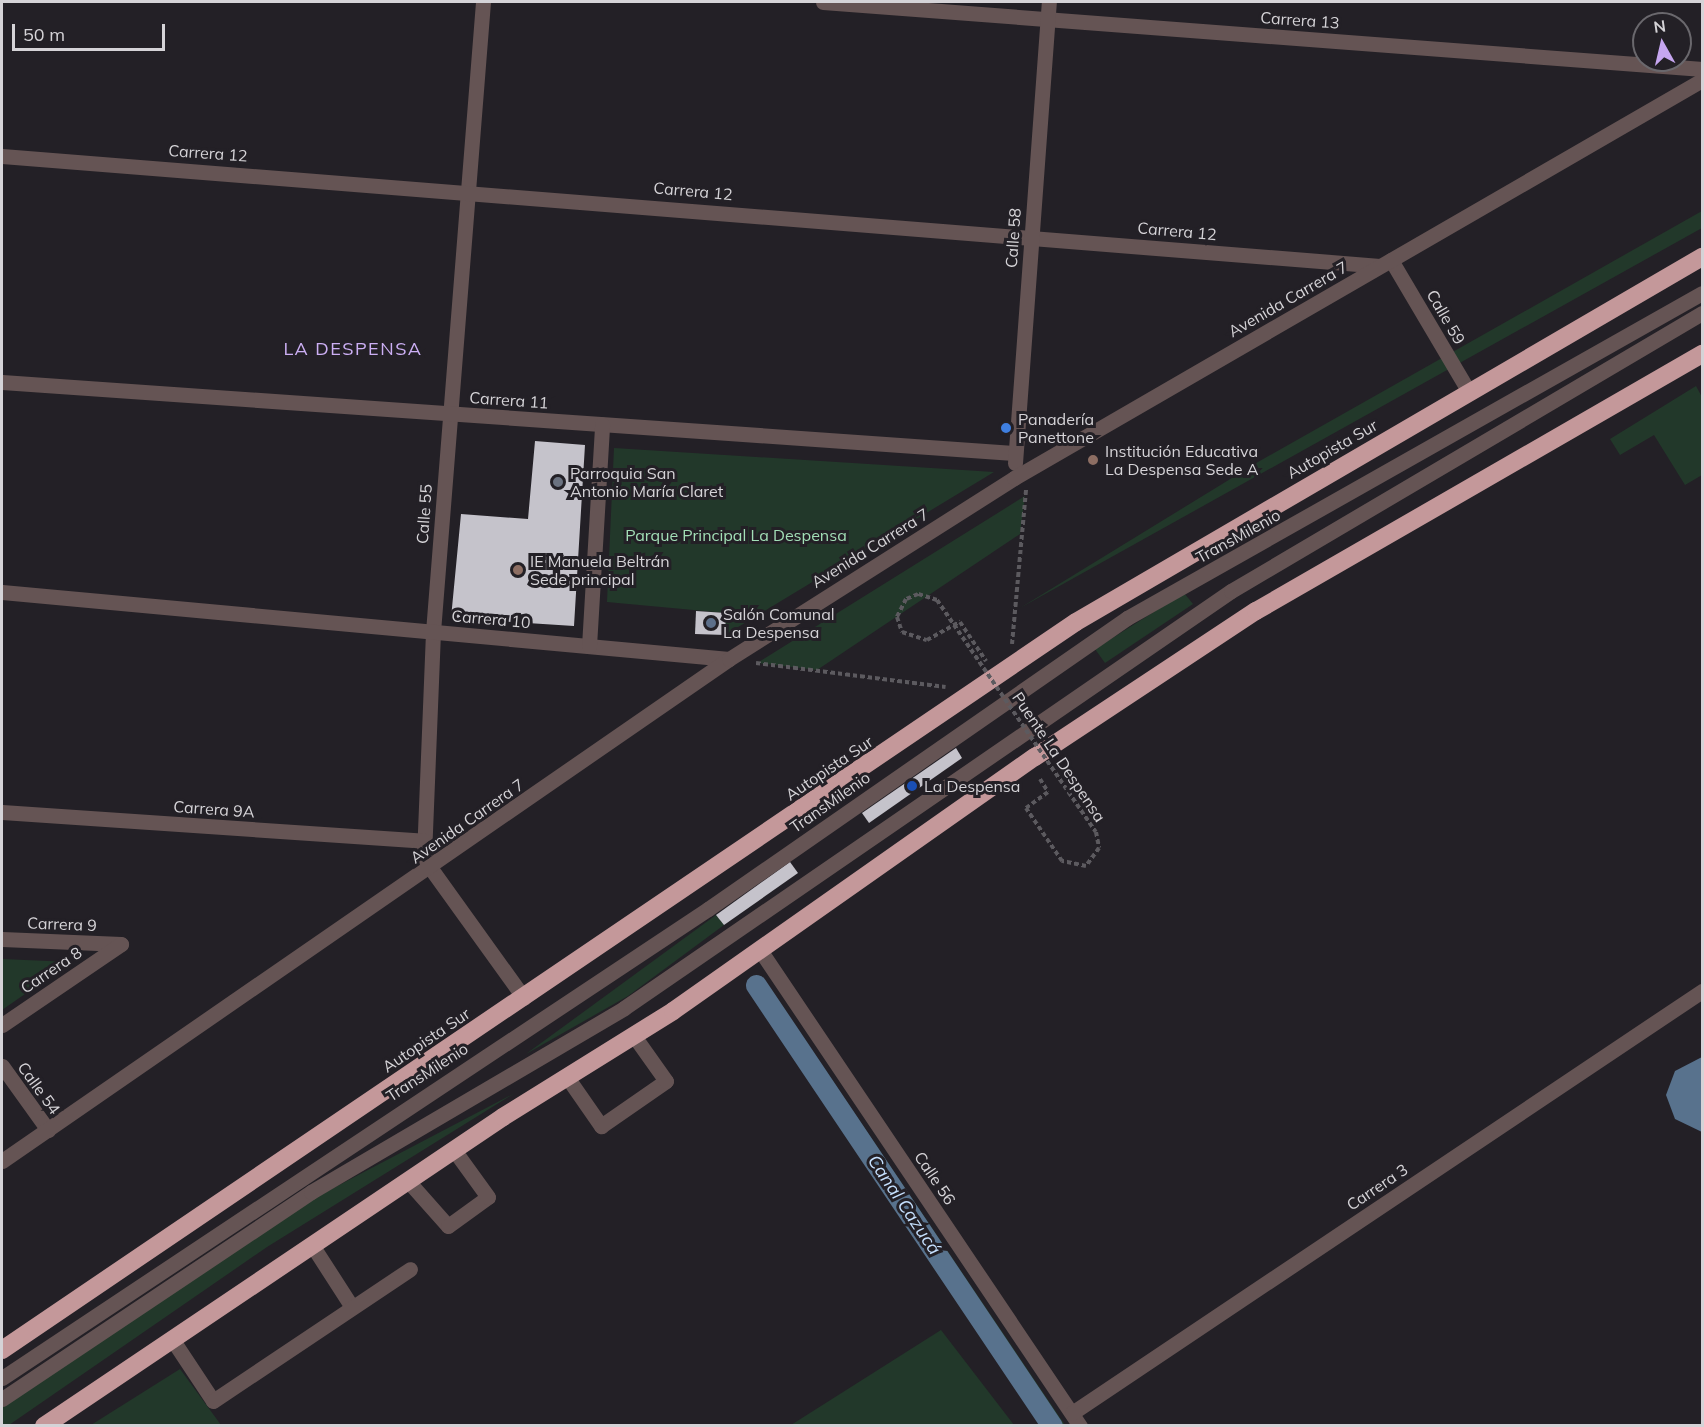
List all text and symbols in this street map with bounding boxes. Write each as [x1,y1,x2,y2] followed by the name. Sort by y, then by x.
[1260,8,1340,32] street label: Carrera 13
[15,12,168,50] scale bar
[1632,12,1692,72] north arrow
[1652,15,1667,37] text: N
[23,23,65,46] text: 50 m
[168,141,248,165] street label: Carrera 12
[653,178,733,204] street label: Carrera 12
[1001,207,1025,269] street label: Calle 58
[1137,218,1217,244] street label: Carrera 12
[1225,257,1351,341] street label: Avenida Carrera 7
[1423,286,1469,348] street label: Calle 59
[283,338,423,360] district label: LA DESPENSA
[469,388,549,412] street label: Carrera 11
[1018,409,1094,447] place label: Panadería Panettone
[1283,415,1381,483] street label: Autopista Sur
[999,421,1013,435] marker: Panadería Panettone
[1105,441,1258,479] place label: Institución Educativa La Despensa Sede A
[1086,453,1100,467] marker: Institución Educativa La Despensa Sede A
[570,463,723,501] place label: Parroquia San Antonio María Claret
[551,475,565,489] marker: Parroquia San Antonio María Claret
[412,483,436,545] street label: Calle 55
[808,504,932,592] street label: Avenida Carrera 7
[1192,505,1284,567] street label: TransMilenio
[625,525,847,545] park label: Parque Principal La Despensa
[530,551,670,589] place label: IE Manuela Beltrán Sede principal
[511,563,525,577] marker: IE Manuela Beltrán Sede principal
[723,604,835,642] place label: Salón Comunal La Despensa
[451,606,531,632] street label: Carrera 10
[704,616,718,630] marker: Salón Comunal La Despensa
[1008,688,1110,826] street label: Puente La Despensa
[782,732,876,804] street label: Autopista Sur
[786,767,874,837] street label: TransMilenio
[406,775,528,867] street label: Avenida Carrera 7
[924,776,1020,796] place label: La Despensa
[905,779,919,793] marker: La Despensa
[173,797,255,821] street label: Carrera 9A
[27,913,97,935] street label: Carrera 9
[17,943,85,997] street label: Carrera 8
[379,1004,473,1076] street label: Autopista Sur
[383,1039,471,1105] street label: TransMilenio
[14,1058,64,1118] street label: Calle 54
[910,1148,960,1208] street label: Calle 56
[863,1151,945,1259] water label: Canal Cazucá
[1343,1160,1411,1214] street label: Carrera 3

